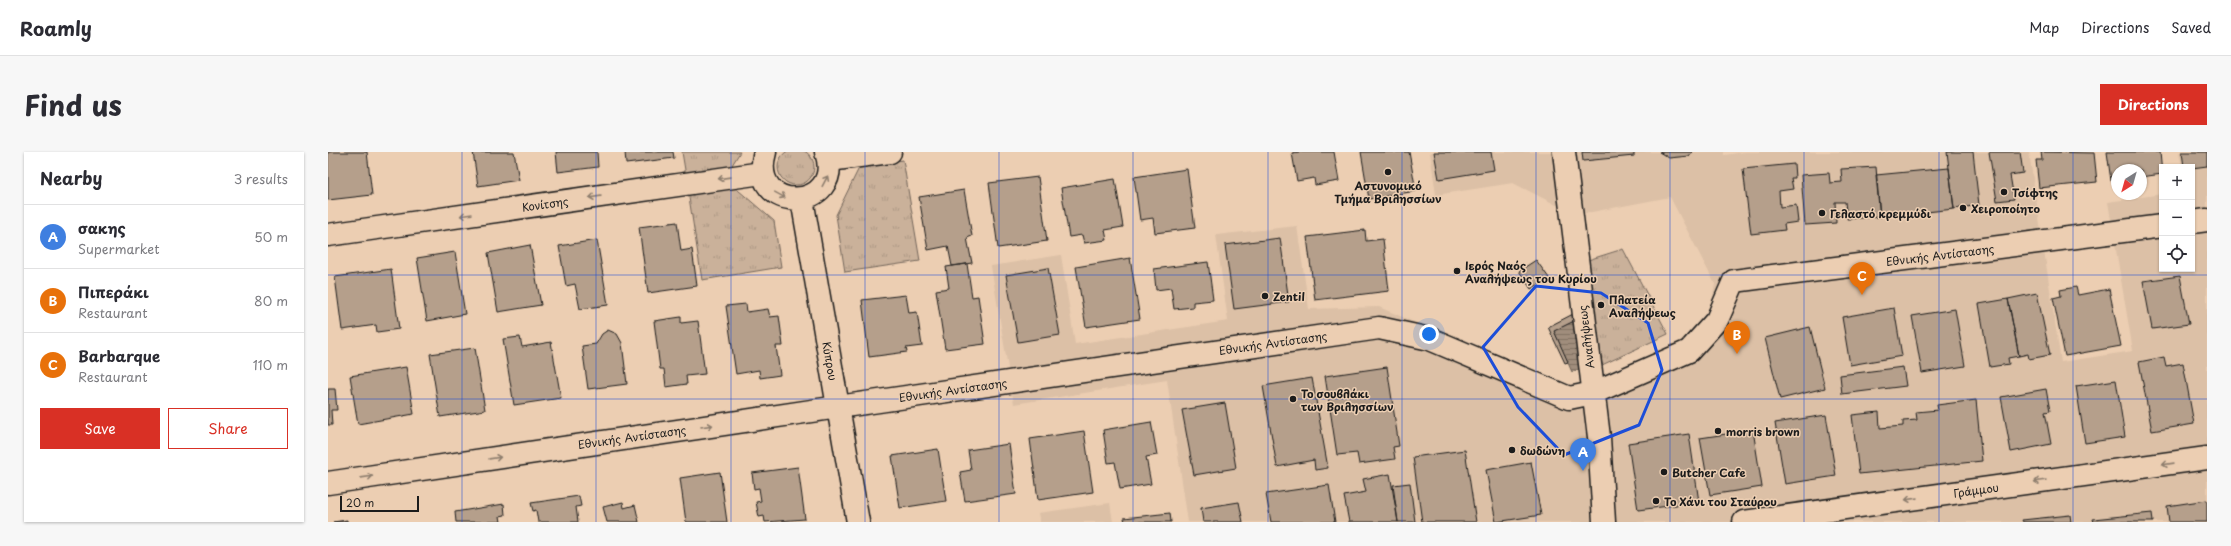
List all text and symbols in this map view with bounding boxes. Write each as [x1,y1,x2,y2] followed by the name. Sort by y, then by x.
[20,14,92,42] text: Roamly
[2029,17,2059,38] text: Map
[2081,17,2149,38] text: Directions
[2171,17,2211,38] text: Saved
[24,83,122,126] text: Find us
[2100,84,2207,125] button: Directions
[2111,164,2147,200] north arrow
[2159,164,2195,272] map controls
[2159,164,2195,200] button: +
[40,165,102,191] text: Nearby
[1383,167,1393,177] marker: Αστυνομικό Τμήμα Βριλησσίων
[234,169,288,188] text: 3 results
[718,174,731,182] one-way arrow
[822,175,829,187] one-way arrow
[1334,177,1442,207] place label: Αστυνομικό Τμήμα Βριλησσίων
[2012,184,2058,201] place label: Τσίφτης
[1999,187,2009,197] marker: Τσίφτης
[774,191,786,199] one-way arrow
[521,192,570,216] street label: Κονίτσης
[589,193,602,201] one-way arrow
[1970,200,2040,217] place label: Χειροποίητο
[2159,200,2195,236] button: −
[1958,203,1968,213] marker: Χειροποίητο
[1830,205,1932,222] place label: Γελαστό κρεμμύδι
[1817,208,1827,218] marker: Γελαστό κρεμμύδι
[460,211,473,219] one-way arrow
[78,216,126,239] text: σακης
[48,227,58,246] text: A
[254,227,288,246] text: 50 m
[2159,236,2195,272] button: locate
[78,239,160,258] text: Supermarket
[1885,240,1996,270] street label: Εθνικής Αντίστασης
[1465,257,1597,287] place label: Ιερός Ναός Αναλήψεως του Κυρίου
[1849,262,1875,295] pin: C
[1452,266,1462,276] marker: Ιερός Ναός Αναλήψεως του Κυρίου
[78,280,149,303] text: Πιπεράκι
[1273,288,1305,305] place label: Zentil
[49,291,57,310] text: B
[254,291,288,310] text: 80 m
[1260,291,1270,301] marker: Zentil
[1609,291,1676,321] place label: Πλατεία Αναλήψεως
[1596,300,1606,310] marker: Πλατεία Αναλήψεως
[78,303,148,322] text: Restaurant
[1574,304,1598,370] street label: Αναλήψεως
[1724,321,1750,354] pin: B
[1419,324,1439,344] your location
[1218,327,1329,359] street label: Εθνικής Αντίστασης
[818,340,842,382] street label: Κύπρου
[78,344,160,367] text: Barbarque
[48,355,58,374] text: C
[253,355,288,374] text: 110 m
[78,367,148,386] text: Restaurant
[898,374,1009,406] street label: Εθνικής Αντίστασης
[1301,385,1394,415] place label: Το σουβλάκι των Βριλησσίων
[1288,394,1298,404] marker: Το σουβλάκι των Βριλησσίων
[40,408,160,449] button: Save
[168,408,288,449] button: Share
[577,421,688,453] street label: Εθνικής Αντίστασης
[700,422,713,430] one-way arrow
[1726,423,1800,440] place label: morris brown
[1713,426,1723,436] marker: morris brown
[1570,438,1596,471] pin: A
[1520,442,1565,459] place label: δωδώνη
[1507,445,1517,455] marker: δωδώνη
[488,454,501,462] one-way arrow
[2162,460,2175,468] one-way arrow
[1672,464,1746,481] place label: Butcher Cafe
[1659,467,1669,477] marker: Butcher Cafe
[360,473,373,481] one-way arrow
[2034,477,2047,485] one-way arrow
[1952,478,2000,502] street label: Γράμμου
[1664,493,1777,510] place label: Το Χάνι του Σταύρου
[340,494,419,513] scale bar
[346,494,374,511] text: 20 m
[1905,495,1918,503] one-way arrow
[1651,496,1661,506] marker: Το Χάνι του Σταύρου

